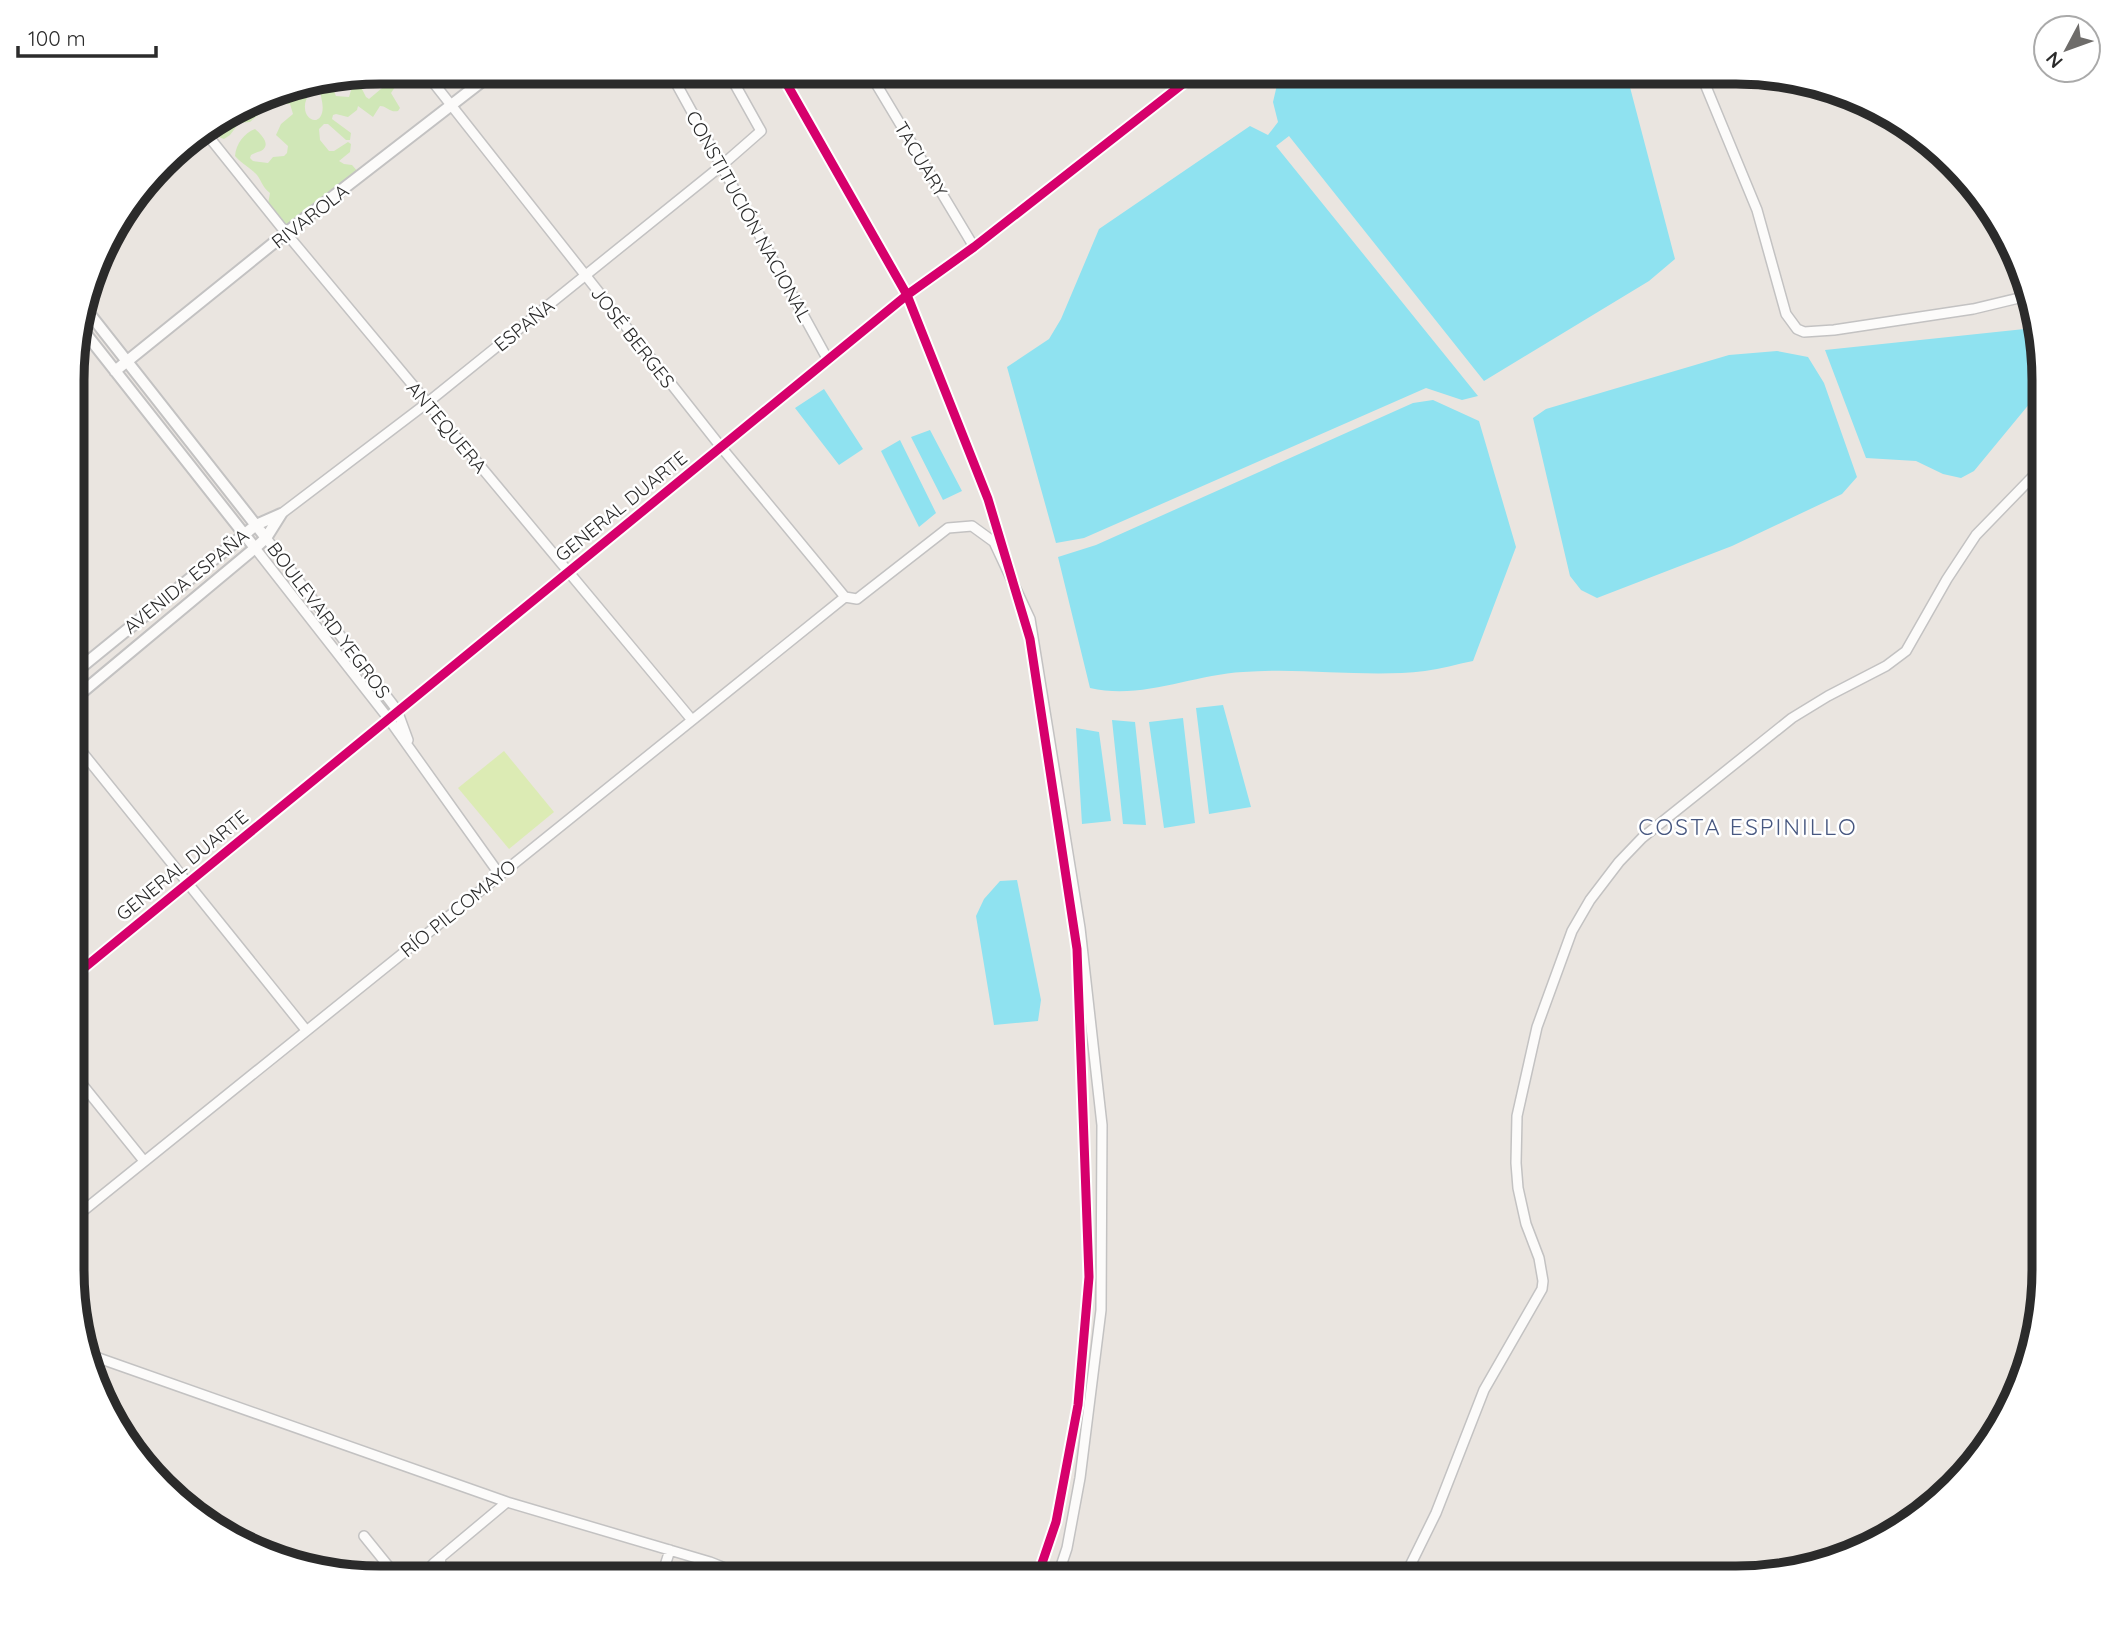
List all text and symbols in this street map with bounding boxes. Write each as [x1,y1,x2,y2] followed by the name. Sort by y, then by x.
[18,14,156,58] scale bar
[2032,14,2102,84] north arrow
[28,25,86,51] text: 100 m
[2041,47,2068,73] text: N
[681,106,817,326] street label: CONSTITUCIÓN NACIONAL
[889,117,953,201] street label: TACUARY
[267,178,353,254] street label: RIVAROLA
[586,281,680,393] street label: JOSÉ BERGES
[489,294,559,356] street label: ESPAÑA
[402,376,492,478] street label: ANTEQUERA
[550,445,692,567] street label: GENERAL DUARTE
[119,523,253,639] street label: AVENIDA ESPAÑA
[262,537,396,703] street label: BOULEVARD YEGROS
[111,804,253,926] street label: GENERAL DUARTE
[1638,812,1858,841] district label: COSTA ESPINILLO
[395,854,521,962] street label: RÍO PILCOMAYO

